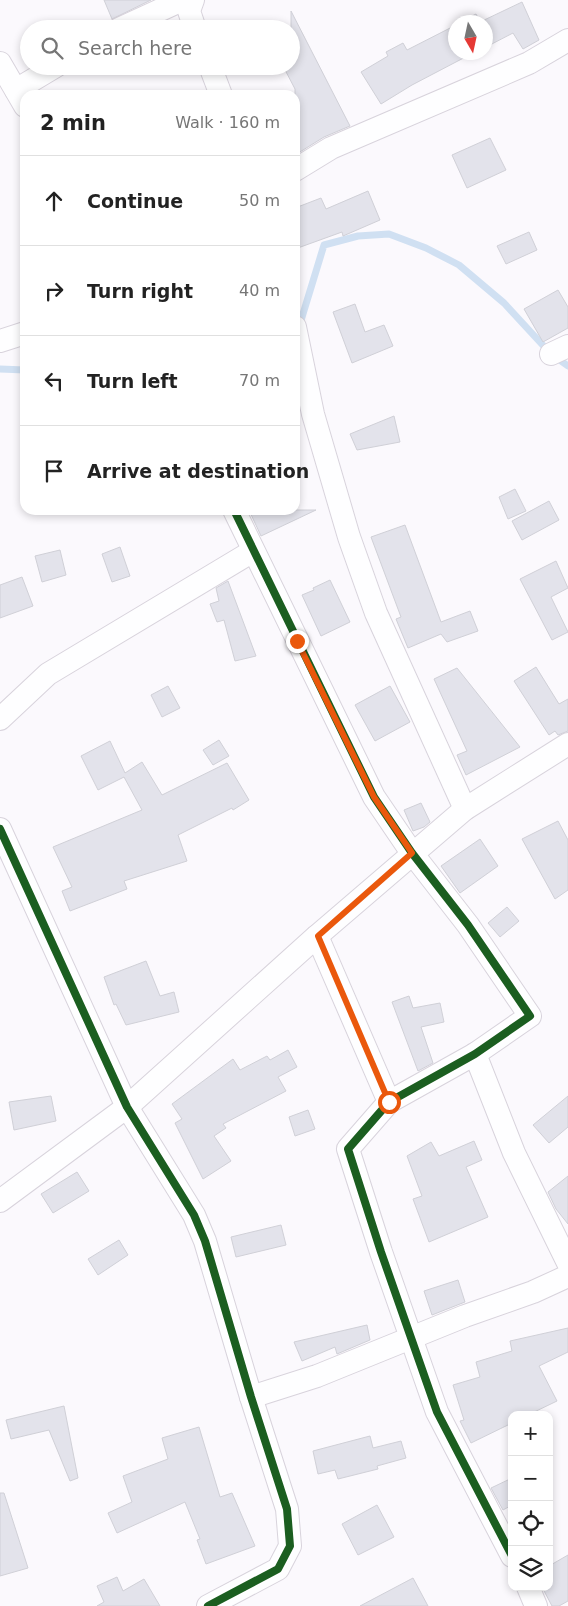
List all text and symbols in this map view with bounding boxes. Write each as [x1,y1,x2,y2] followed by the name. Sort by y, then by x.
[448,15,493,60] north arrow
[20,20,300,75] search box
[38,34,66,62] icon: search
[78,37,192,59] text: Search here
[40,111,106,135] text: 2 min
[175,113,280,132] text: Walk · 160 m
[40,187,68,215] icon: ahead
[87,190,183,212] text: Continue
[239,191,280,210] text: 50 m
[40,277,68,305] icon: right
[87,280,193,302] text: Turn right
[239,281,280,300] text: 40 m
[40,367,68,395] icon: left
[87,370,178,392] text: Turn left
[239,371,280,390] text: 70 m
[40,457,68,485] icon: arrive
[87,460,309,482] text: Arrive at destination
[286,630,309,653] route end
[378,1091,401,1114] route start
[508,1411,553,1591] map controls
[508,1411,553,1456] button: +
[508,1456,553,1501] button: −
[508,1501,553,1546] button: locate
[508,1546,553,1591] button: layers

